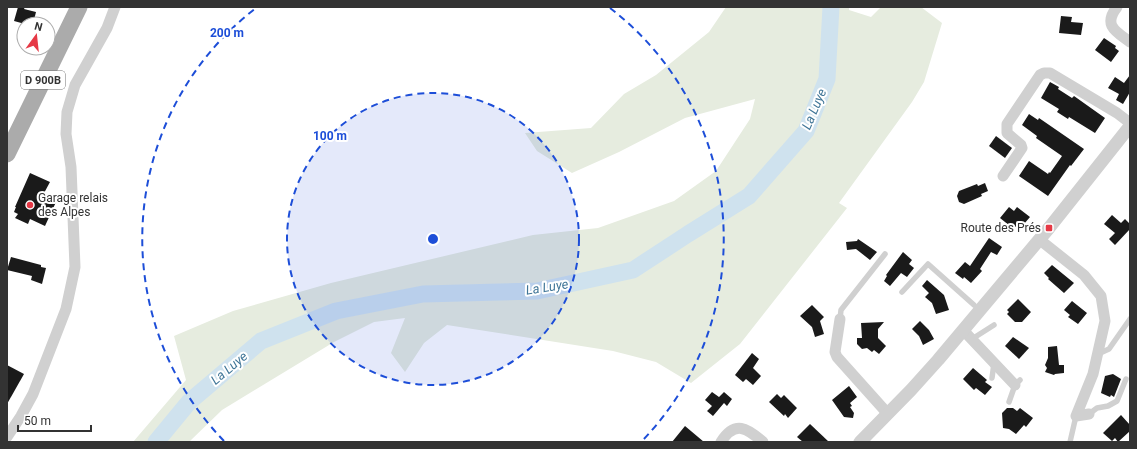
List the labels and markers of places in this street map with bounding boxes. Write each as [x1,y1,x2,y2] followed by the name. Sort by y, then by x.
[38,191,108,219] place label: Garage relais des Alpes
[25,200,35,210] marker: Garage relais des Alpes
[960,221,1041,235] place label: Route des Prés
[1044,223,1054,233] marker: Route des Prés
[426,232,440,246] centre of rings

